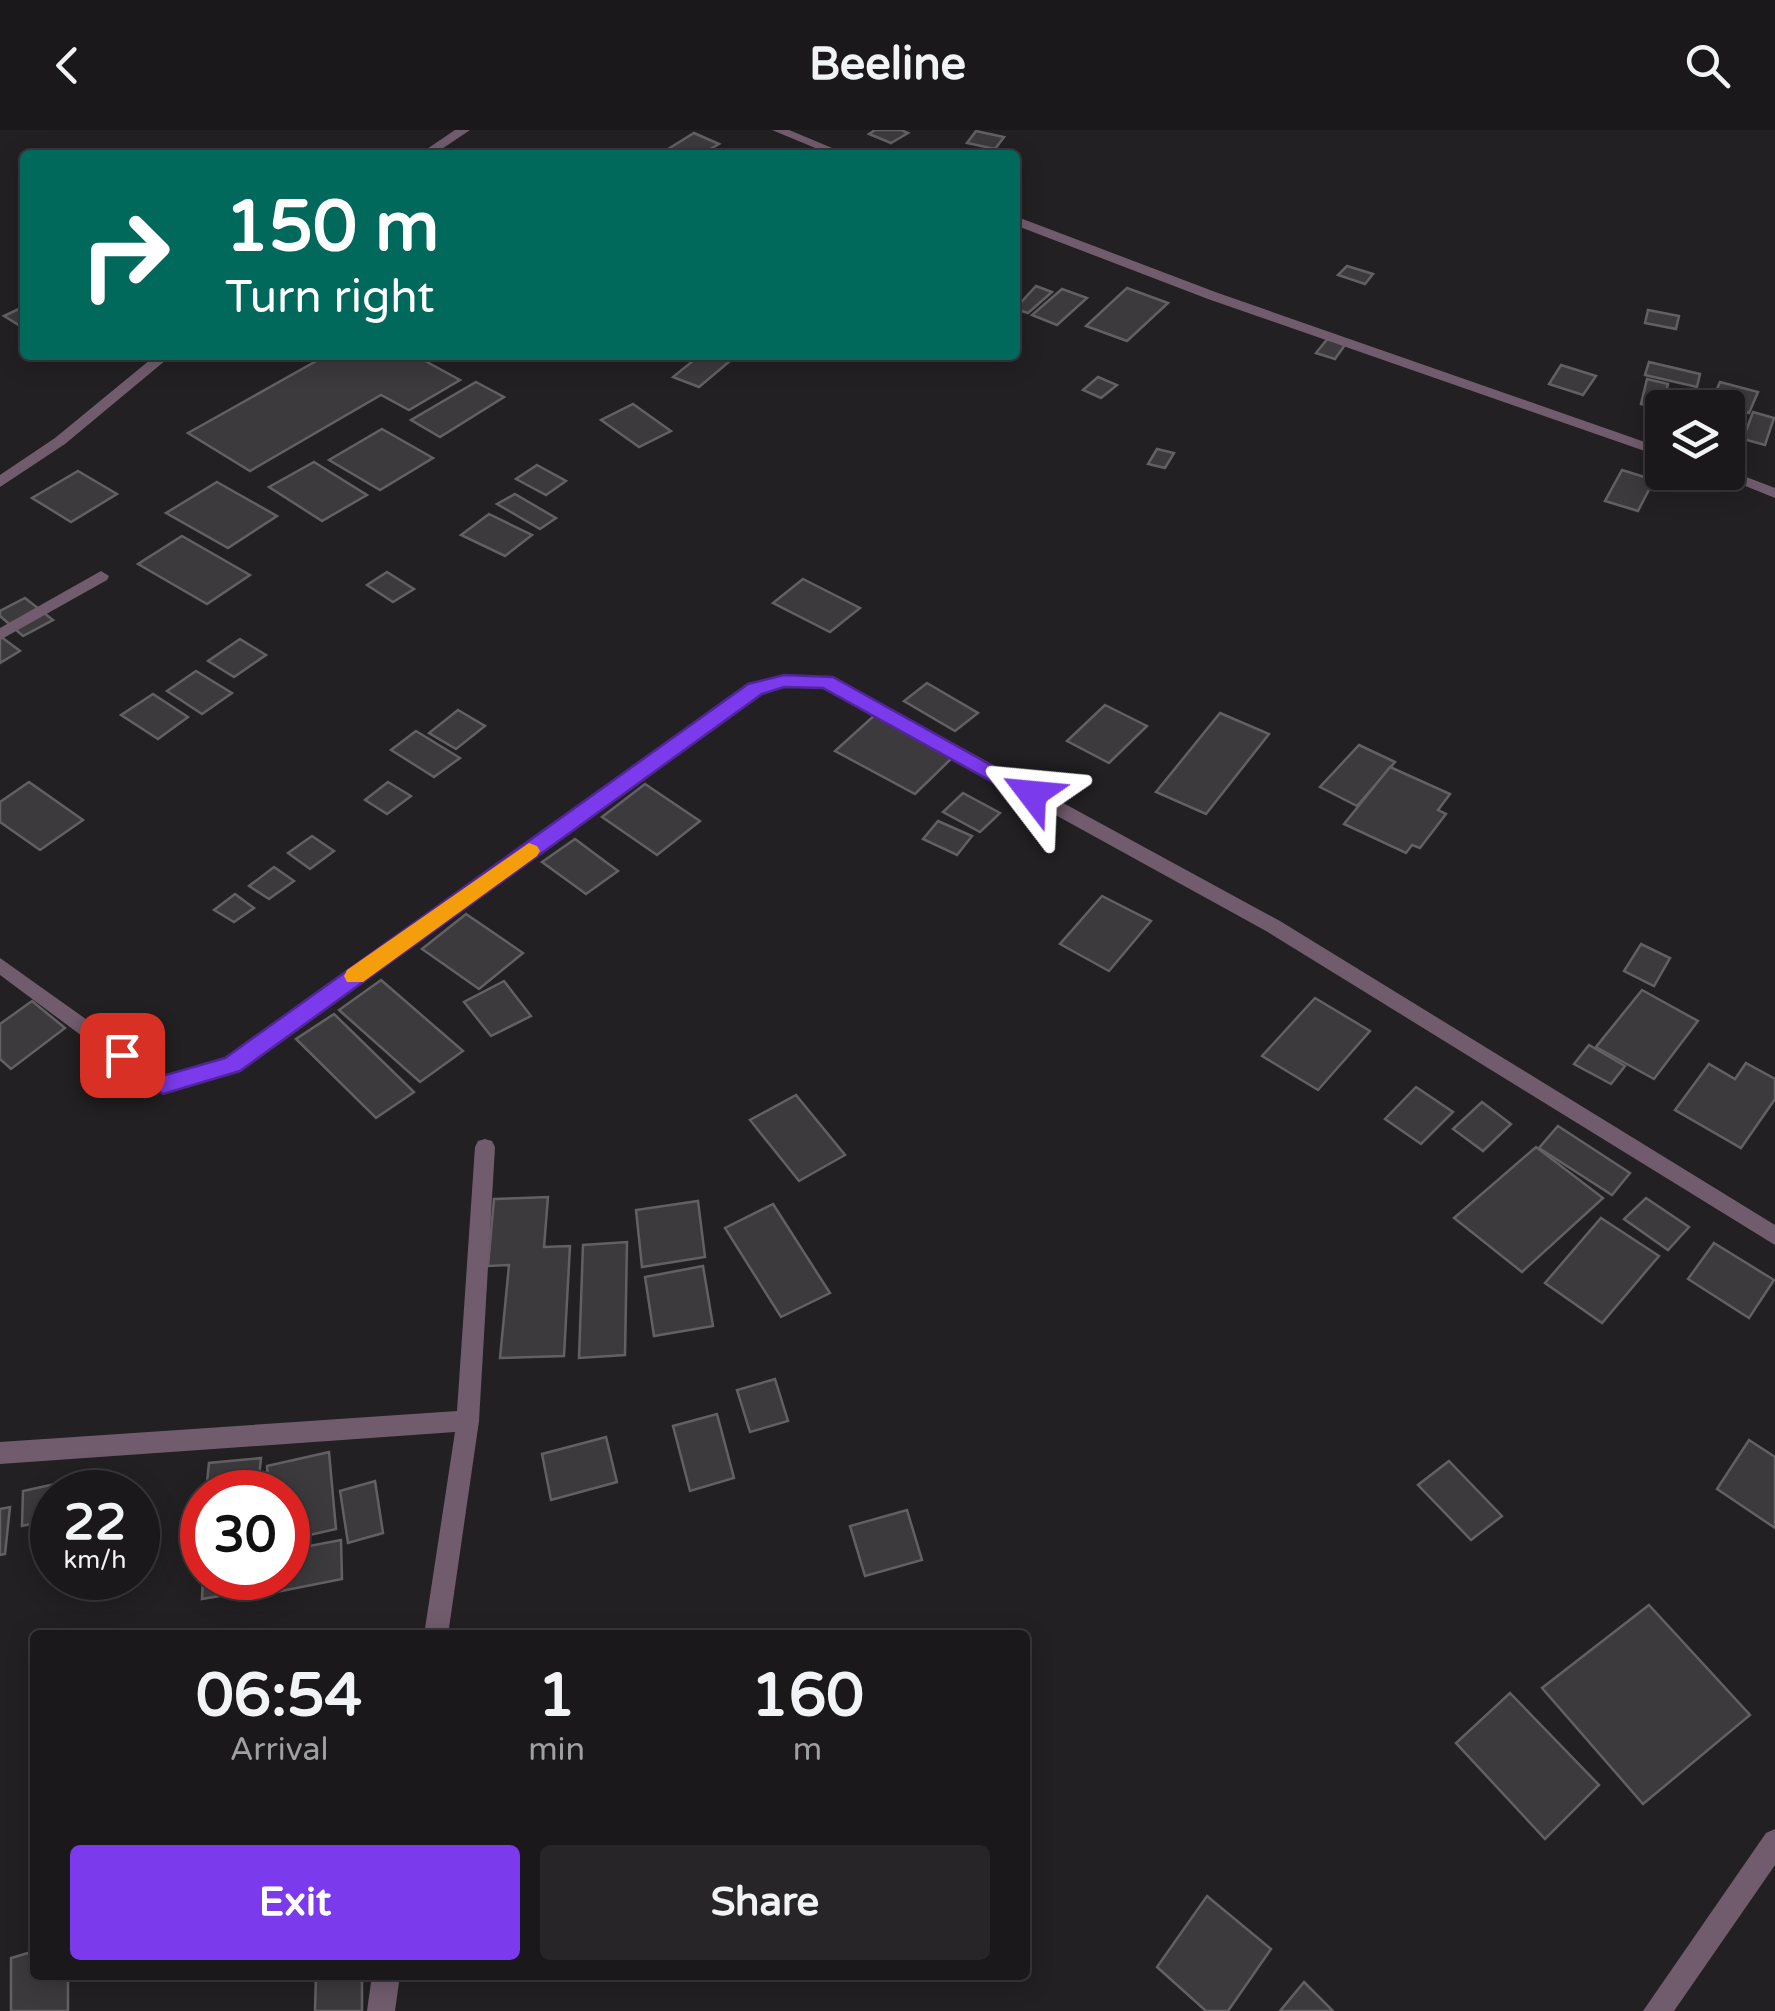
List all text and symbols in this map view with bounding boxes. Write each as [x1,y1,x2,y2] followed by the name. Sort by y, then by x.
[40,38,95,93] icon: back
[809,38,966,92] text: Beeline
[1680,38,1735,93] icon: search
[225,186,439,270] text: 150 m
[60,190,190,320] icon: right
[225,271,434,325] text: Turn right
[1645,390,1745,490] map controls
[1645,390,1745,490] button: layers
[980,742,1084,846] position arrow
[80,1013,165,1098] pin
[95,1028,150,1083] icon: arrive
[180,1470,310,1600] speed limit sign: 30
[64,1493,126,1553] text: 22
[64,1545,126,1575] text: km/h
[196,1660,362,1732] text: 06:54
[538,1660,575,1732] text: 1
[751,1660,864,1732] text: 160
[230,1731,329,1769] text: Arrival
[528,1731,585,1769] text: min
[793,1731,822,1769] text: m
[70,1845,520,1960] button: Exit
[540,1845,990,1960] button: Share

